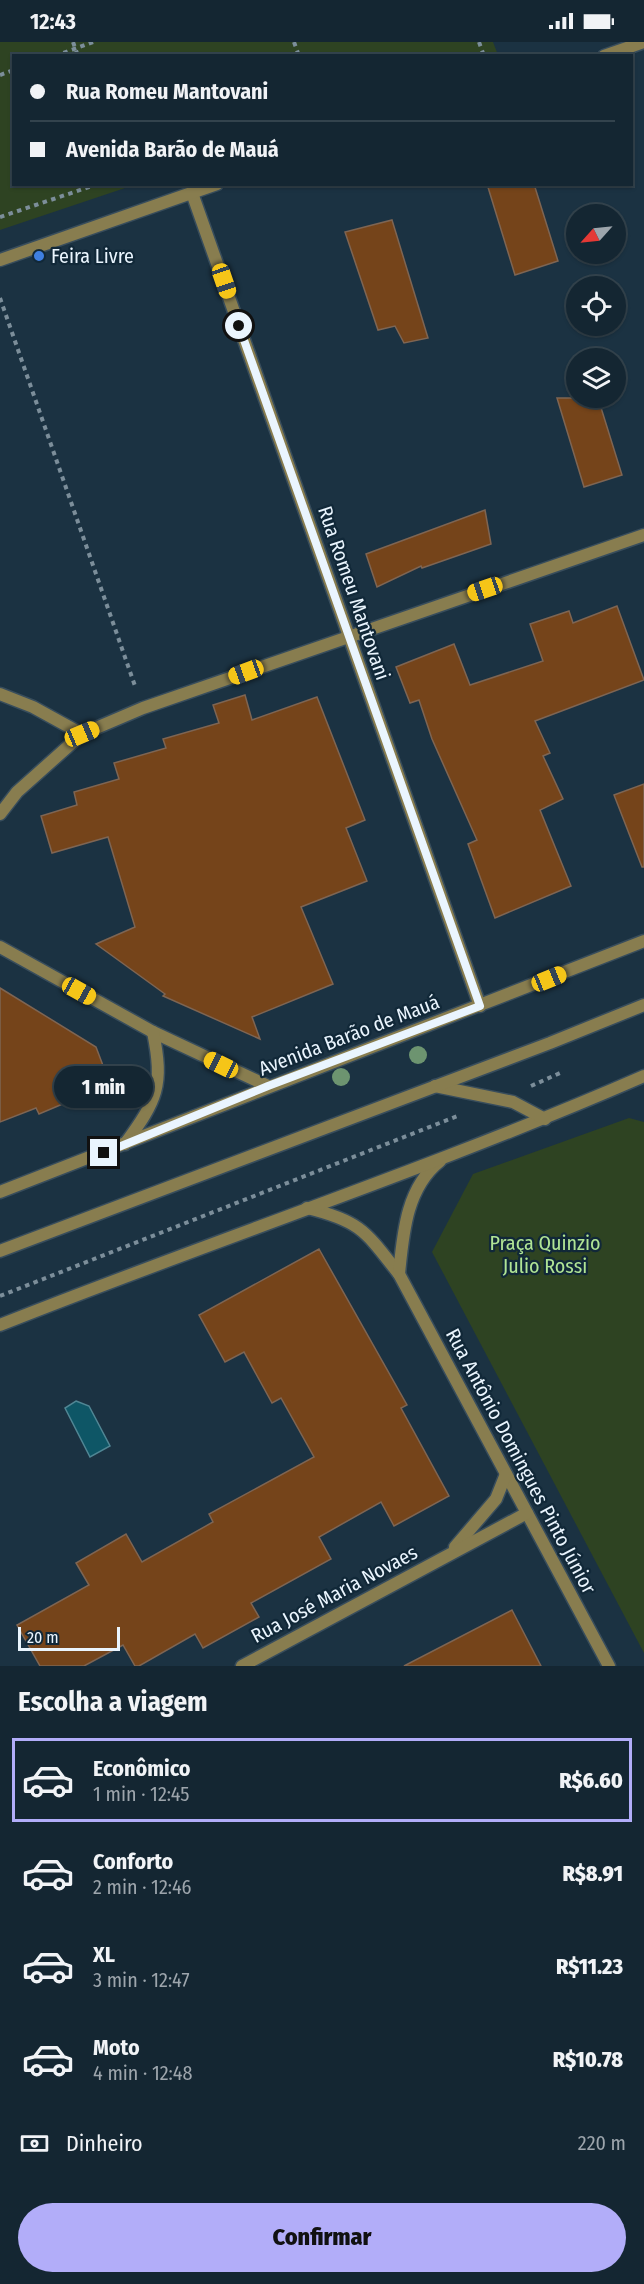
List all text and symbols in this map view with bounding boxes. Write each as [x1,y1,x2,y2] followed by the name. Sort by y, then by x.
[30,8,76,35] text: 12:43
[66,78,268,105] text: Rua Romeu Mantovani
[66,136,279,163] text: Avenida Barão de Mauá
[566,204,626,264] north arrow
[566,204,626,408] map controls
[51,244,134,268] place label: Feira Livre
[32,249,46,263] marker: Feira Livre
[210,261,238,301] car
[566,276,626,336] button: locate
[225,312,252,339] route start
[566,348,626,408] button: layers
[313,503,395,683] street label: Rua Romeu Mantovani
[465,575,505,603] car
[226,657,266,687] car
[62,719,102,749] car
[529,964,569,994] car
[59,974,99,1008] car
[255,989,443,1081] street label: Avenida Barão de Mauá
[201,1049,241,1081] car
[54,1066,154,1108] callout: 1 min
[82,1075,125,1099] text: 1 min
[90,1139,117,1166] route end
[489,1231,601,1278] park label: Praça Quinzio Julio Rossi
[441,1324,601,1598] street label: Rua Antônio Domingues Pinto Júnior
[247,1540,421,1648] street label: Rua José Maria Novaes
[18,1624,120,1652] scale bar
[27,1628,58,1647] text: 20 m
[18,1686,208,1718] text: Escolha a viagem
[21,1753,75,1807] icon: car
[93,1755,191,1782] text: Econômico
[559,1767,623,1794] text: R$6.60
[93,1782,190,1806] text: 1 min · 12:45
[21,1846,75,1900] icon: car
[93,1848,173,1875] text: Conforto
[562,1860,623,1887] text: R$8.91
[93,1875,191,1899] text: 2 min · 12:46
[21,1939,75,1993] icon: car
[93,1941,115,1968] text: XL
[556,1953,623,1980] text: R$11.23
[93,1968,189,1992] text: 3 min · 12:47
[21,2032,75,2086] icon: car
[93,2034,140,2061] text: Moto
[553,2046,623,2073] text: R$10.78
[93,2061,192,2085] text: 4 min · 12:48
[18,2127,51,2160] icon: cash
[66,2130,143,2157] text: Dinheiro
[578,2131,626,2155] text: 220 m
[18,2203,626,2272] button: Confirmar

